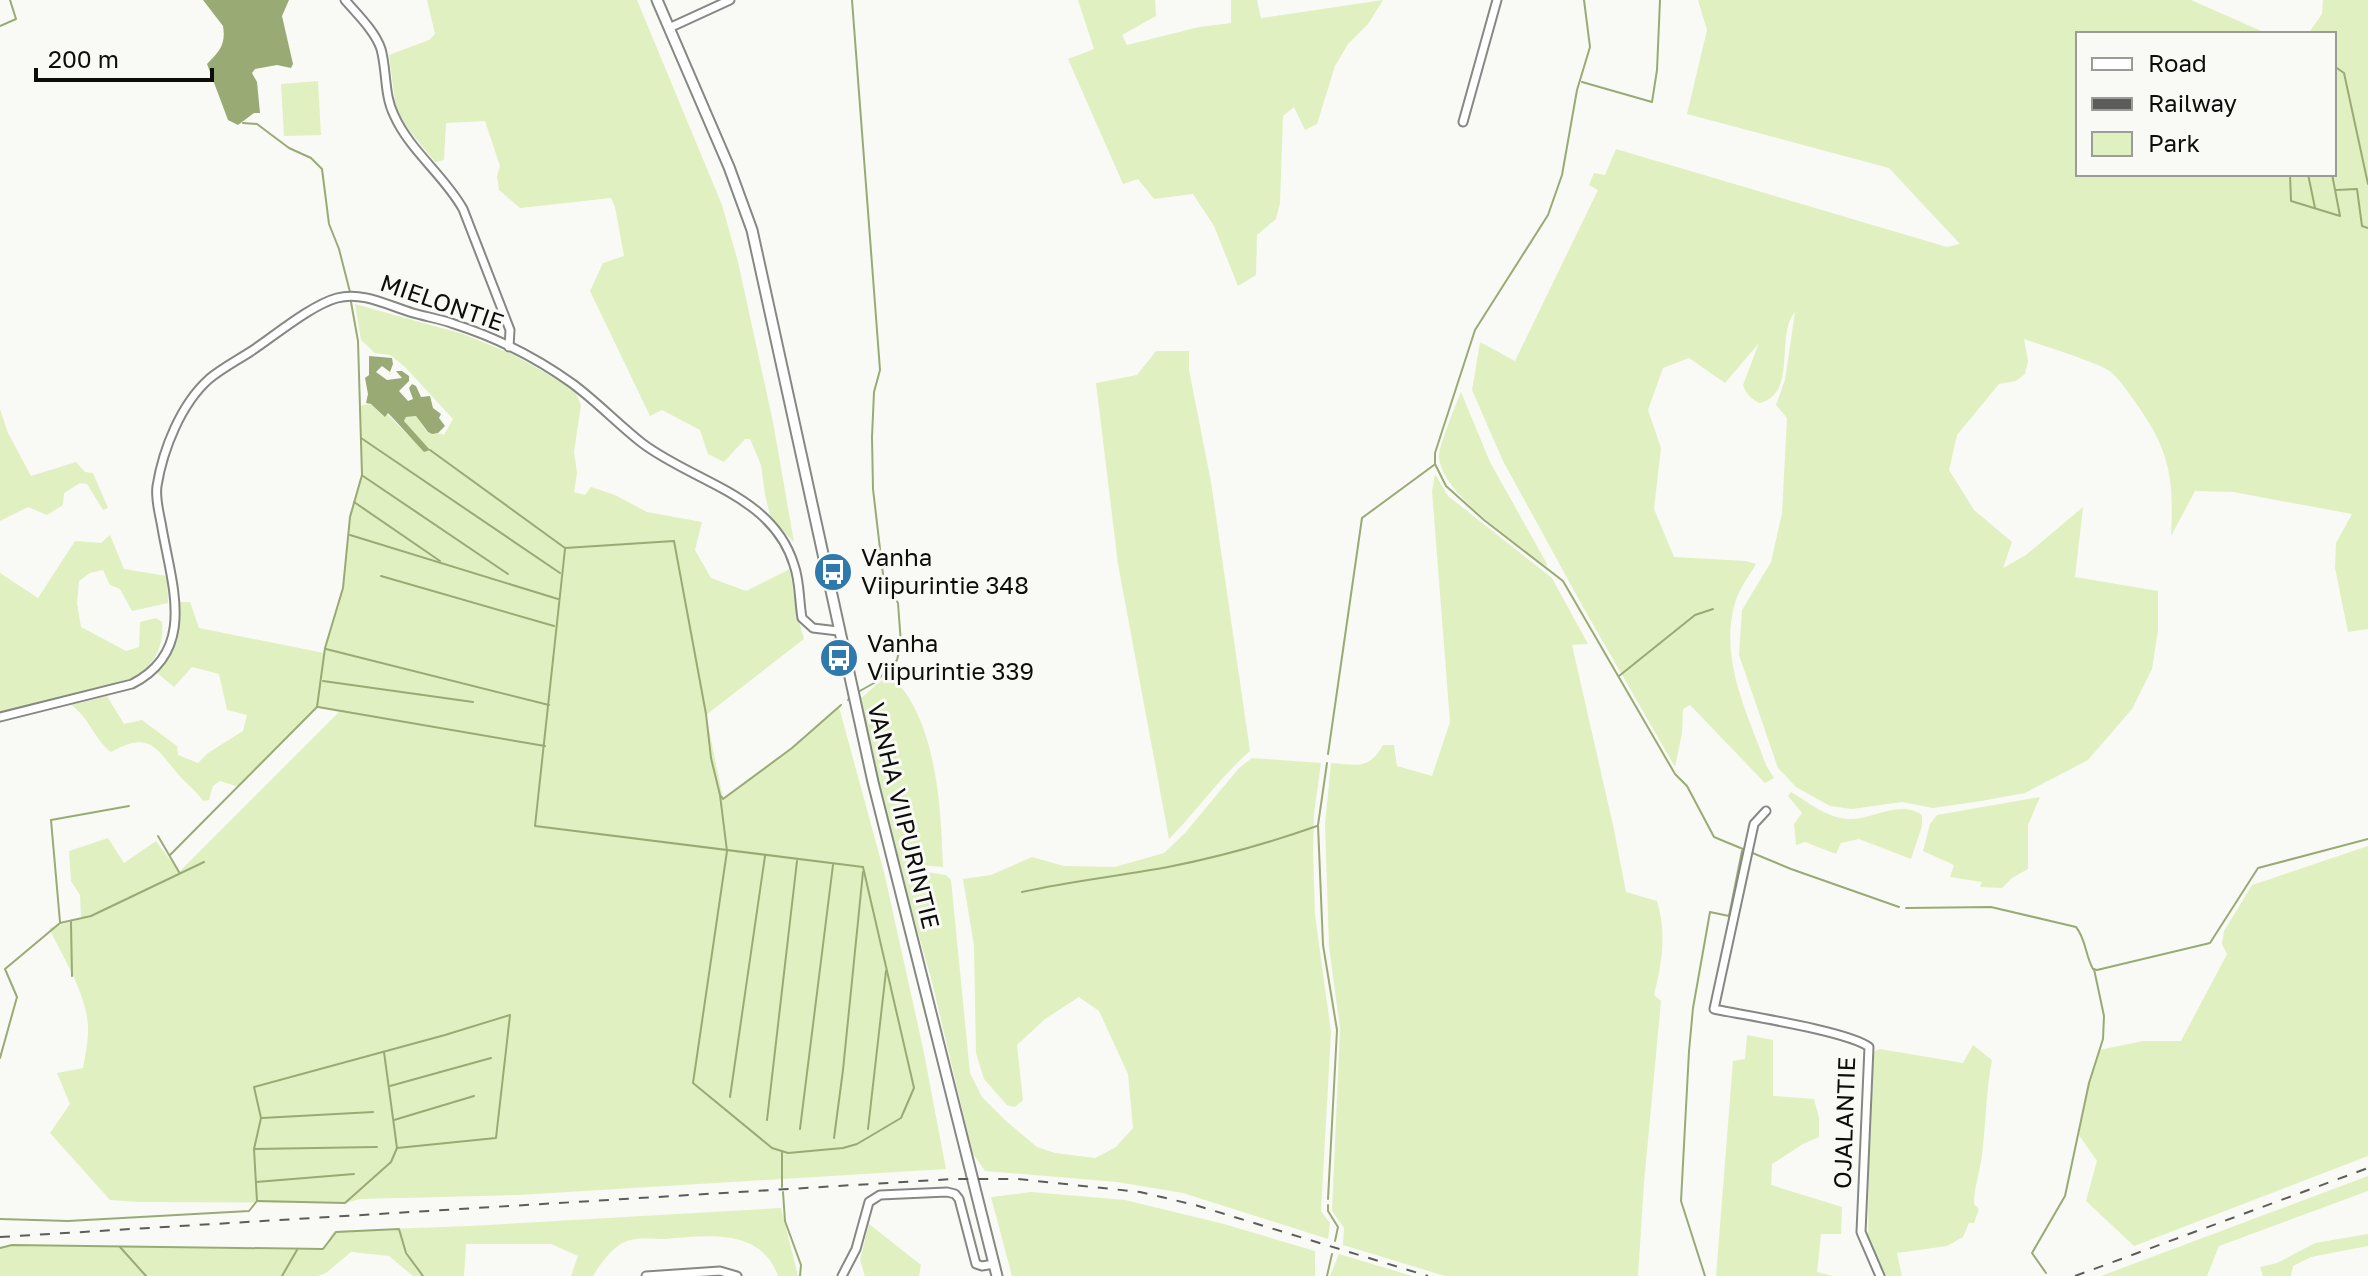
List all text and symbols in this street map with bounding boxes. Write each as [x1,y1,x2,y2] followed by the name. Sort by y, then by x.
[36,32,212,82] scale bar
[2076,32,2336,176] legend
[48,44,119,73] text: 200 m
[2148,48,2207,77] text: Road
[2148,88,2237,117] text: Railway
[2148,128,2200,157] text: Park
[377,267,508,336] street label: MIELONTIE
[861,542,1029,599] place label: Vanha Viipurintie 348
[812,551,854,593] bus stop icon: Vanha Viipurintie 348
[867,628,1034,685] place label: Vanha Viipurintie 339
[818,637,860,679] bus stop icon: Vanha Viipurintie 339
[862,700,947,932] street label: VANHA VIIPURINTIE
[1827,1056,1860,1190] street label: OJALANTIE

